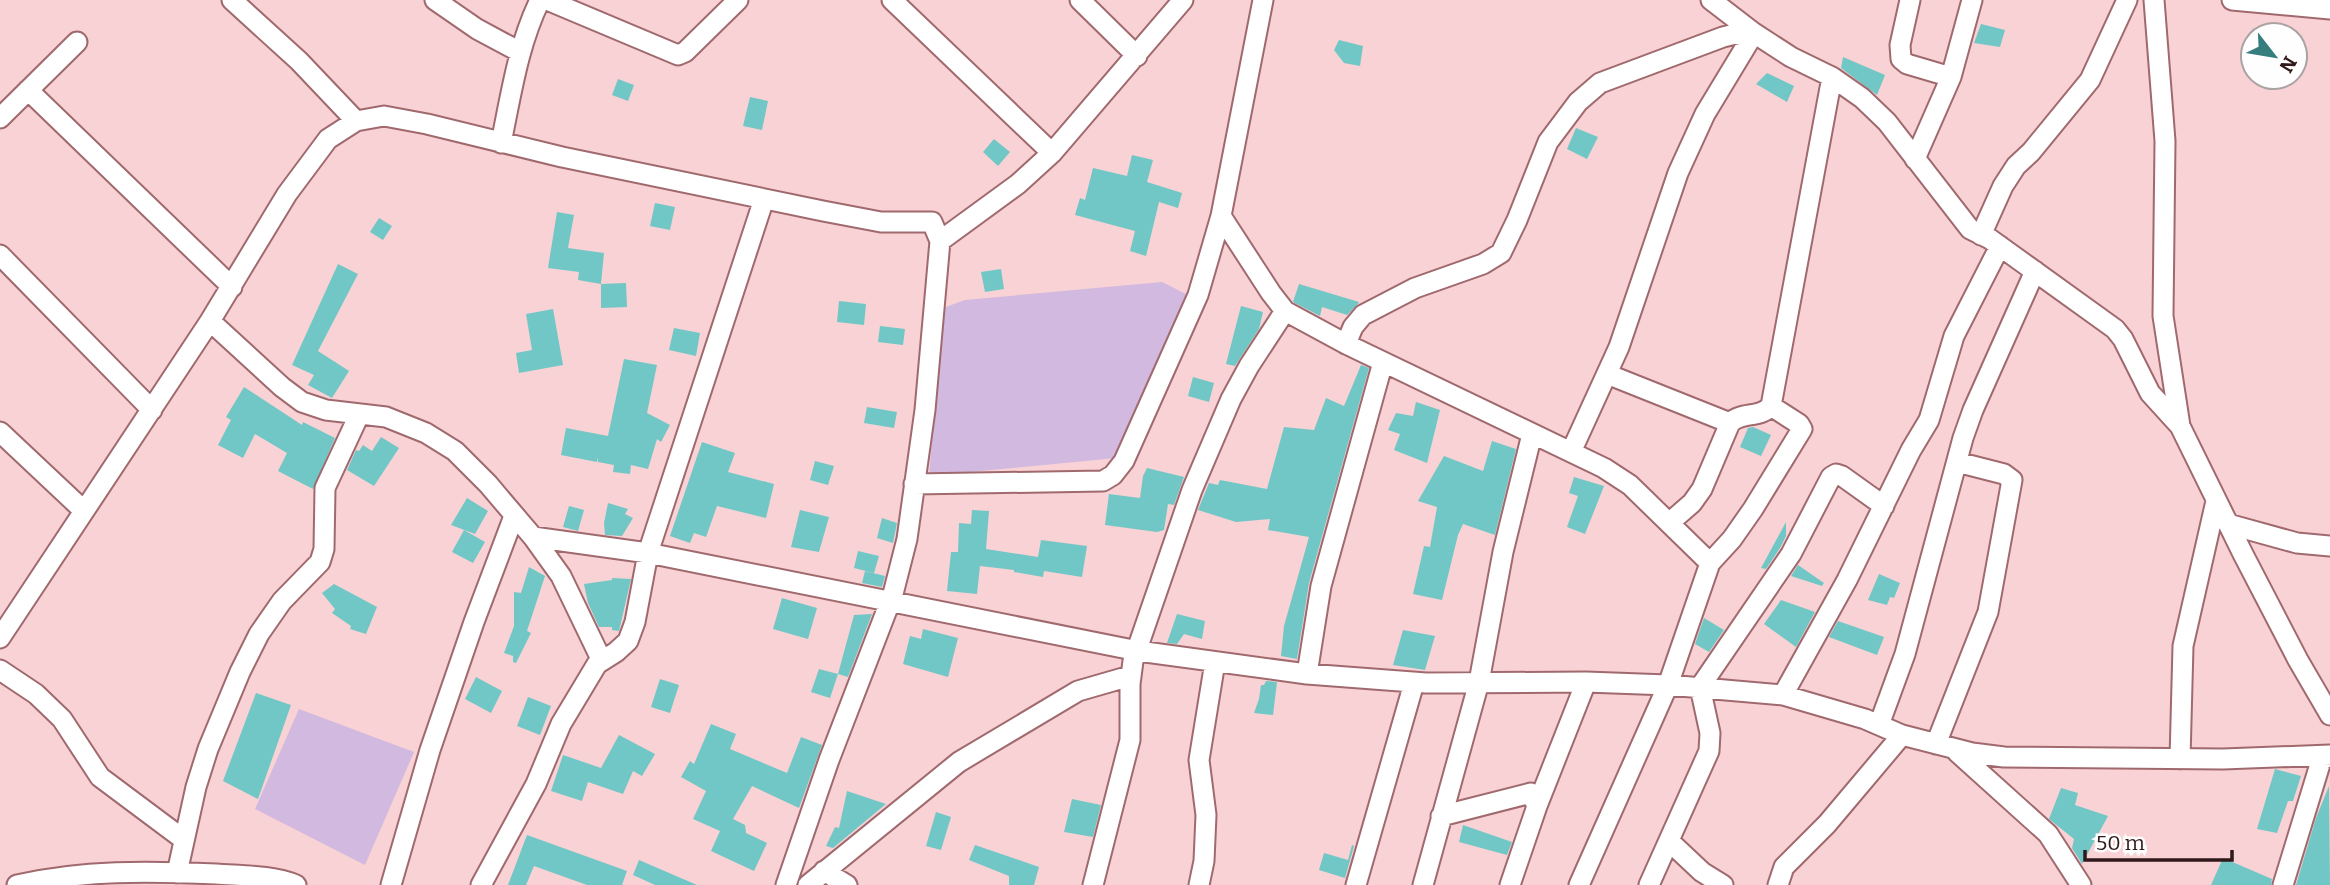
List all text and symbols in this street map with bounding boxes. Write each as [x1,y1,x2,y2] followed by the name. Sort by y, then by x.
[2239,21,2309,91] north arrow
[2274,52,2302,77] text: N
[2085,818,2232,862] scale bar
[2096,830,2145,856] text: 50 m

